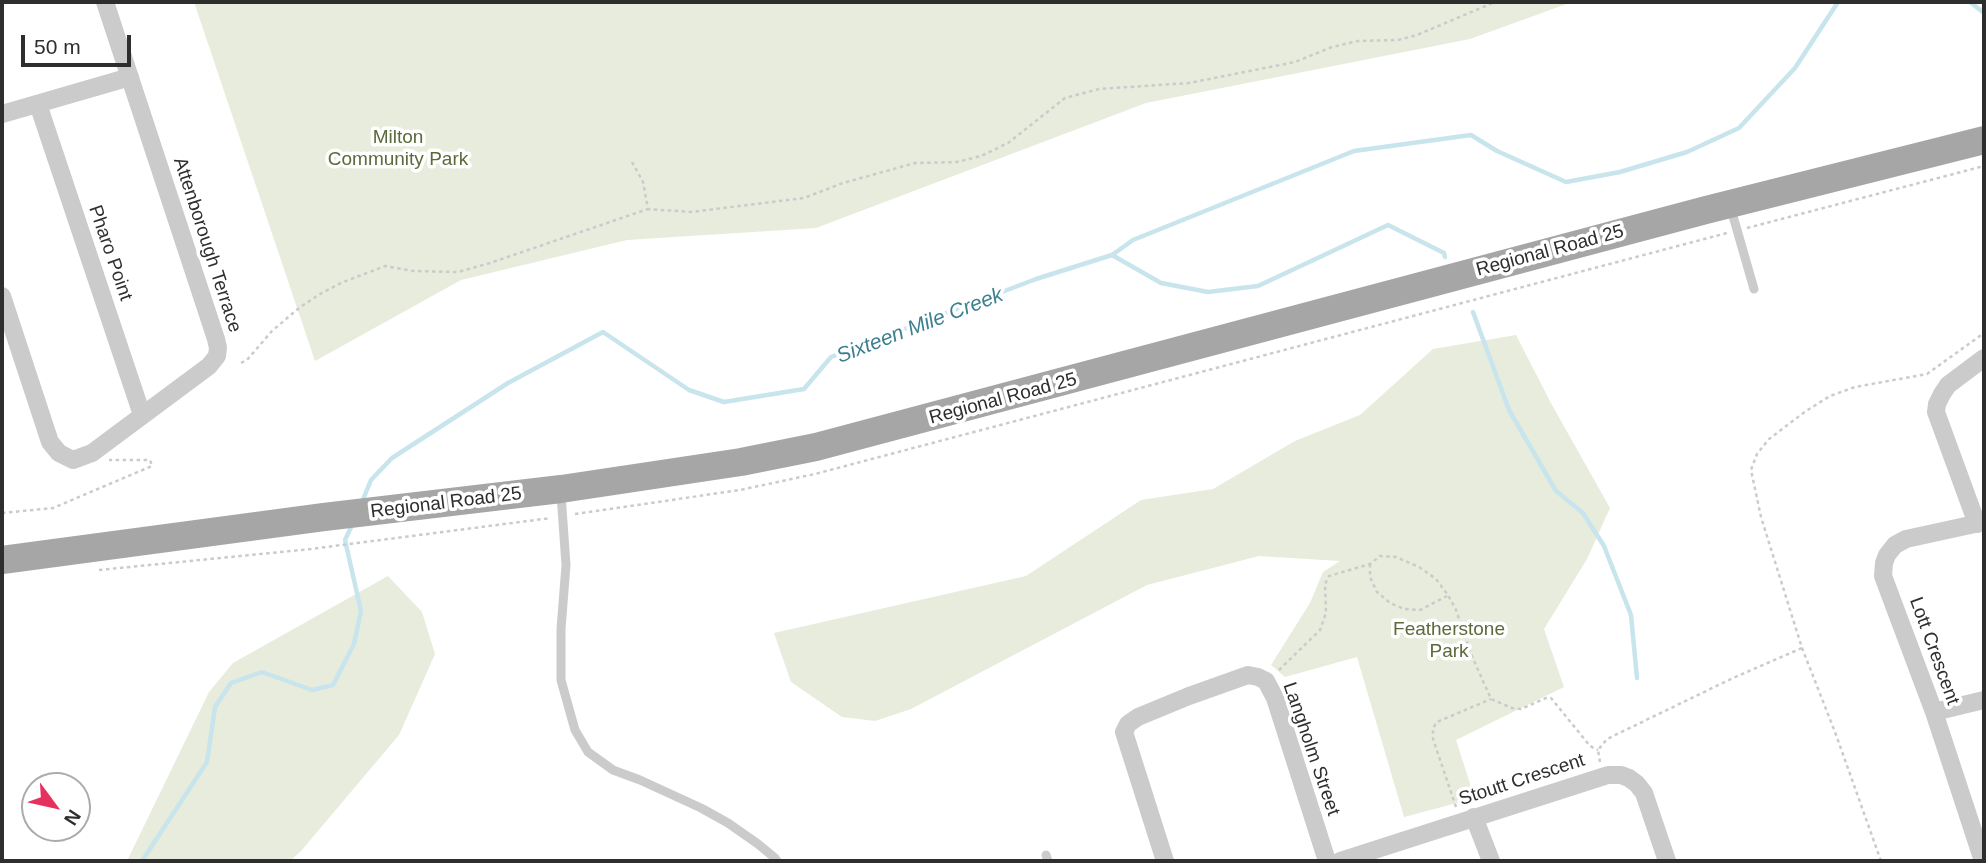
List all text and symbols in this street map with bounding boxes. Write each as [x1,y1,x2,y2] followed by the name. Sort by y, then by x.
[24,21,135,65] scale bar
[34,35,81,58] text: 50 m
[328,127,468,171] park label: Milton Community Park
[168,155,246,335] street label: Attenborough Terrace
[83,202,137,304] street label: Pharo Point
[1474,220,1626,282] street label: Regional Road 25
[833,283,1007,369] water label: Sixteen Mile Creek
[927,368,1079,430] street label: Regional Road 25
[369,482,523,524] street label: Regional Road 25
[1904,594,1964,708] street label: Lott Crescent
[1393,619,1505,663] park label: Featherstone Park
[1278,679,1344,819] street label: Langholm Street
[1456,749,1588,811] street label: Stoutt Crescent
[21,772,91,842] north arrow
[60,806,85,829] text: N

